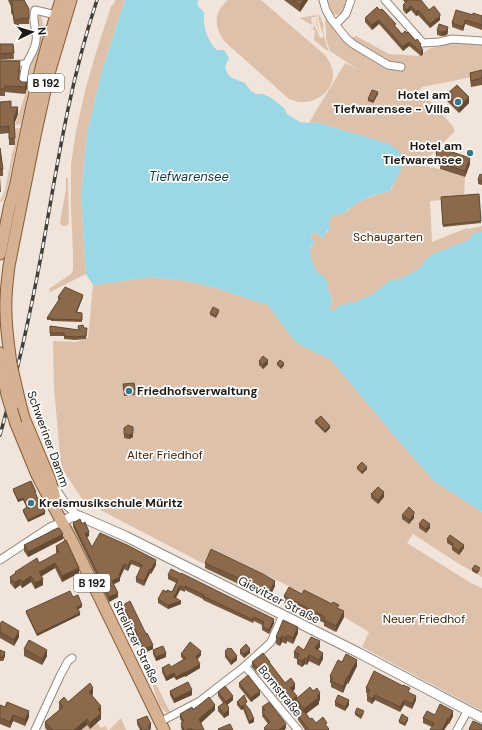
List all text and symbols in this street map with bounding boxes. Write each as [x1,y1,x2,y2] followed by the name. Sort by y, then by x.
[12,12,52,52] north arrow
[35,27,49,36] text: N
[28,74,64,92] road number: B 192
[333,87,450,117] place label: Hotel am Tiefwarensee - Villa
[453,97,463,107] marker: Hotel am Tiefwarensee - Villa
[383,138,462,168] place label: Hotel am Tiefwarensee
[465,148,475,158] marker: Hotel am Tiefwarensee
[149,168,229,185] water label: Tiefwarensee
[353,229,423,245] park label: Schaugarten
[137,383,258,399] place label: Friedhofsverwaltung
[124,386,134,396] marker: Friedhofsverwaltung
[23,389,73,489] street label: Schweriner Damm
[127,447,203,463] park label: Alter Friedhof
[39,495,183,511] place label: Kreismusikschule Müritz
[26,498,36,508] marker: Kreismusikschule Müritz
[235,573,323,628] street label: Gievitzer Straße
[74,574,110,592] road number: B 192
[109,598,163,686] street label: Strelitzer Straße
[383,611,465,627] park label: Neuer Friedhof
[254,662,306,720] street label: Bornstraße

